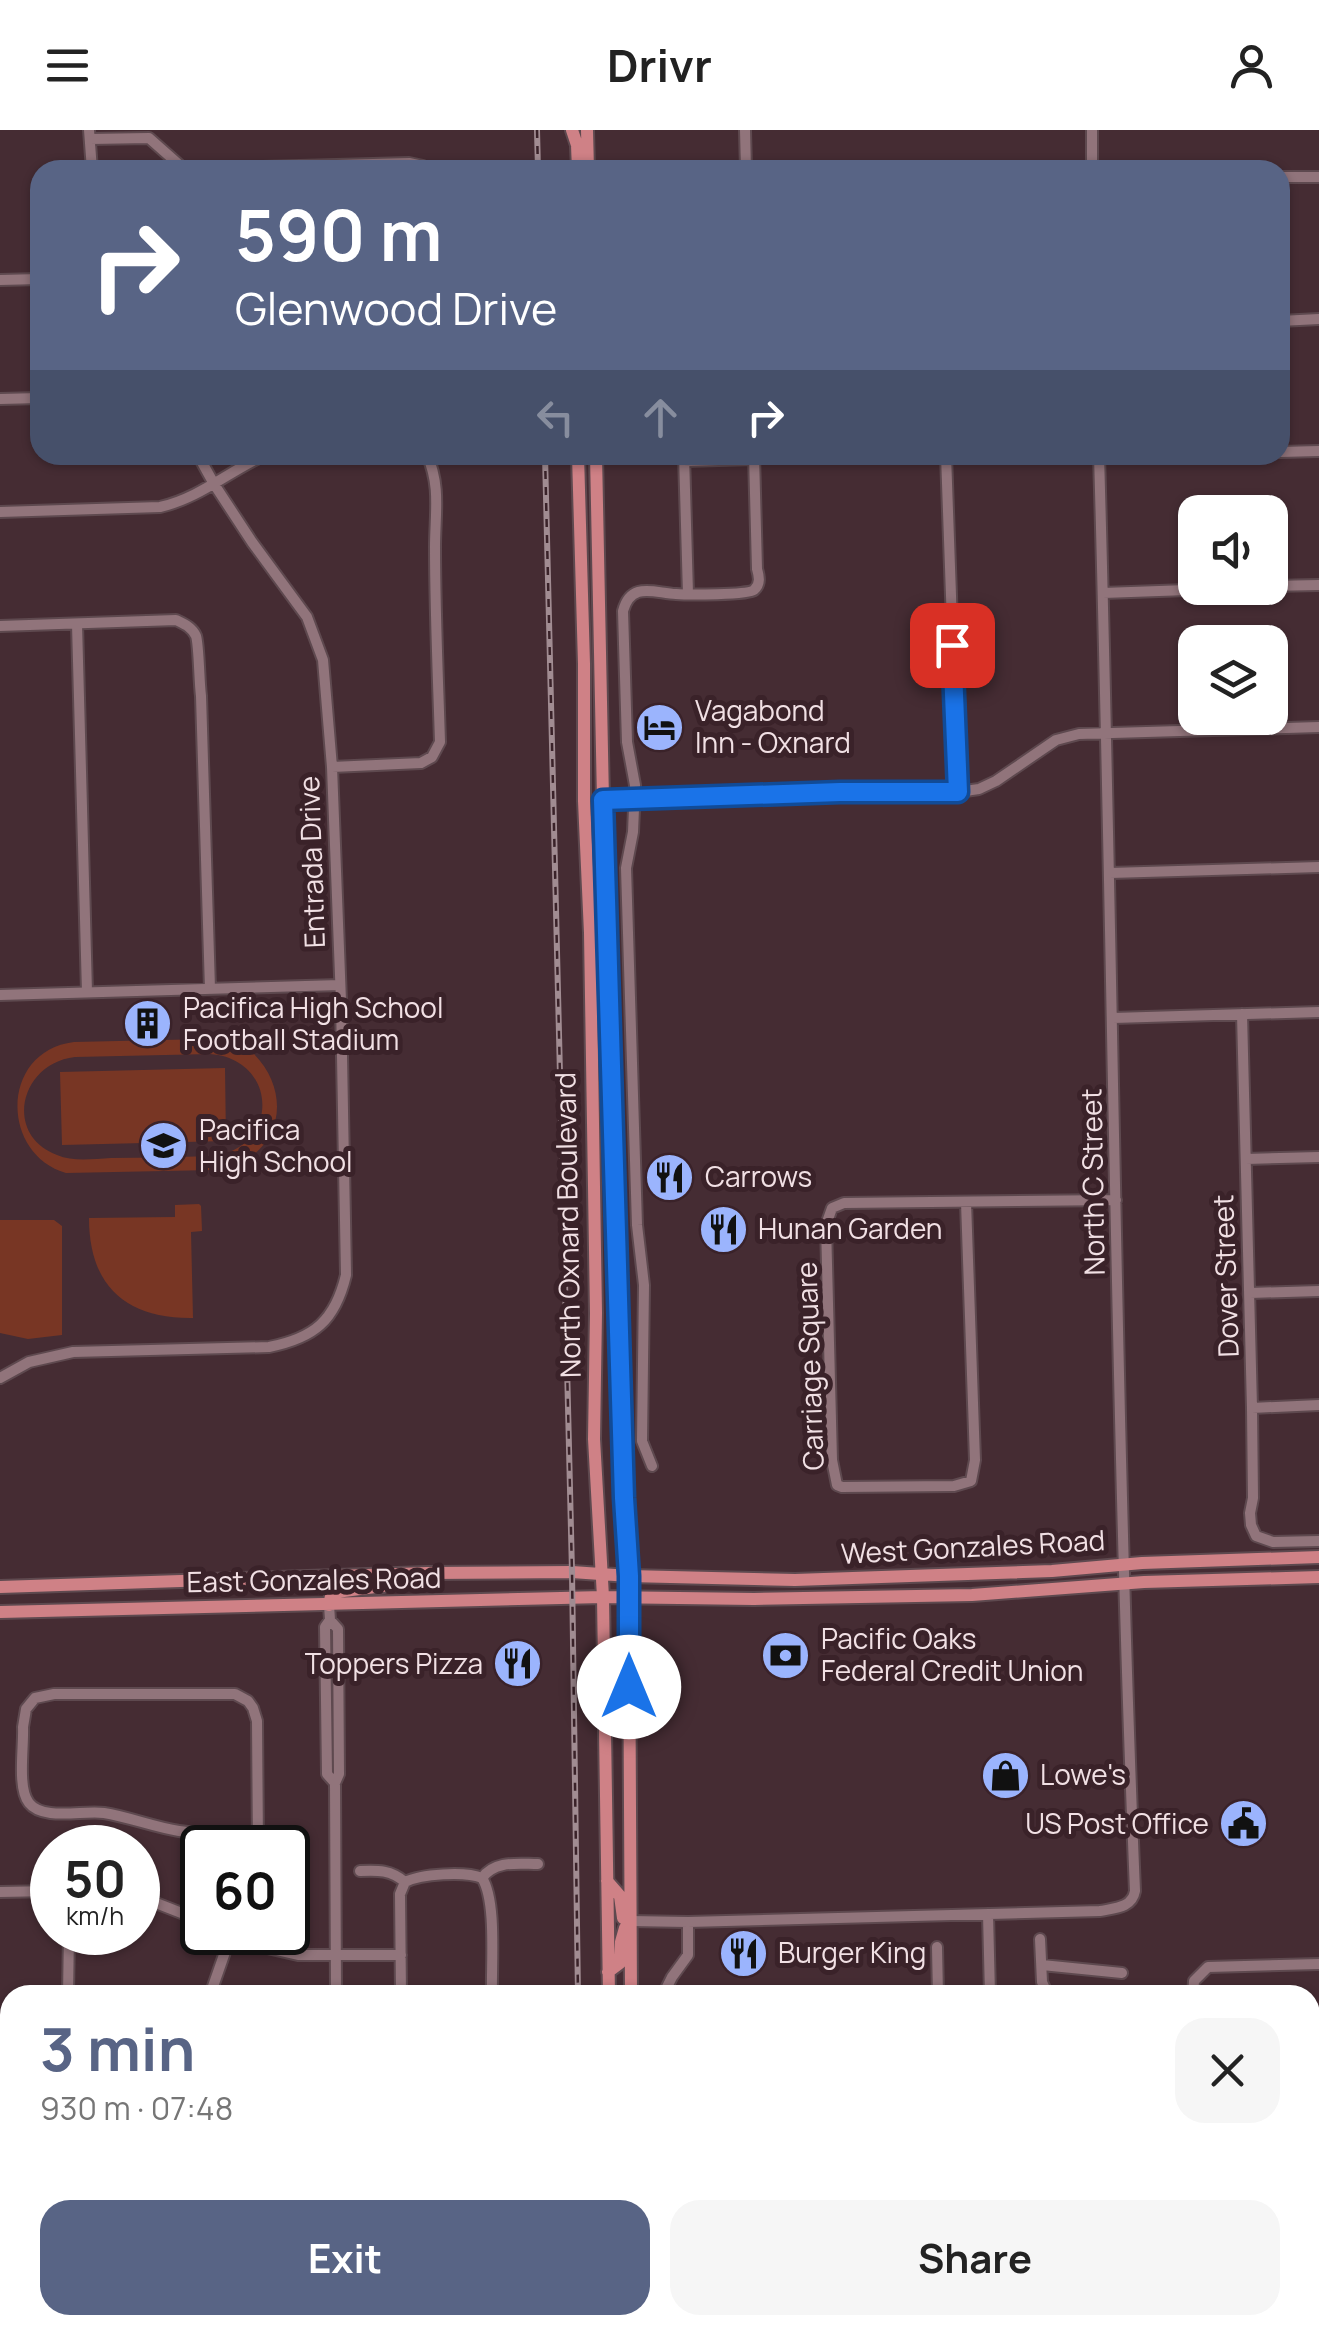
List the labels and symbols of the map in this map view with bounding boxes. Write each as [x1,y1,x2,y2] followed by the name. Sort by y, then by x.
[910,603,995,688] pin
[695,691,851,761] place label: Vagabond Inn - Oxnard
[634,701,686,753] hotel icon: Vagabond Inn - Oxnard
[289,775,333,949] street label: Entrada Drive
[183,988,443,1058] place label: Pacifica High School Football Stadium
[122,998,174,1050] building icon: Pacifica High School Football Stadium
[545,1072,589,1378] street label: North Oxnard Boulevard
[1071,1088,1113,1276] street label: North C Street
[199,1110,353,1180] place label: Pacifica High School
[138,1120,190,1172] school or university icon: Pacifica High School
[644,1151,696,1203] restaurant icon: Carrows
[705,1157,812,1195] place label: Carrows
[1203,1194,1247,1358] street label: Dover Street
[697,1203,749,1255] restaurant icon: Hunan Garden
[758,1209,943,1247] place label: Hunan Garden
[786,1261,832,1471] street label: Carriage Square
[840,1520,1106,1572] street label: West Gonzales Road
[186,1558,442,1600] street label: East Gonzales Road
[821,1619,1083,1689] place label: Pacific Oaks Federal Credit Union
[760,1629,812,1681] bank icon: Pacific Oaks Federal Credit Union
[577,1635,681,1739] position arrow
[492,1638,544,1690] restaurant icon: Toppers Pizza
[305,1644,483,1682] place label: Toppers Pizza
[979,1749,1031,1801] shop icon: Lowe's
[1040,1755,1126,1793] place label: Lowe's
[1218,1798,1270,1850] public building icon: US Post Office
[1025,1804,1209,1842] place label: US Post Office
[180,1825,310,1955] speed limit sign: 60
[717,1927,769,1979] restaurant icon: Burger King
[778,1933,926,1971] place label: Burger King

